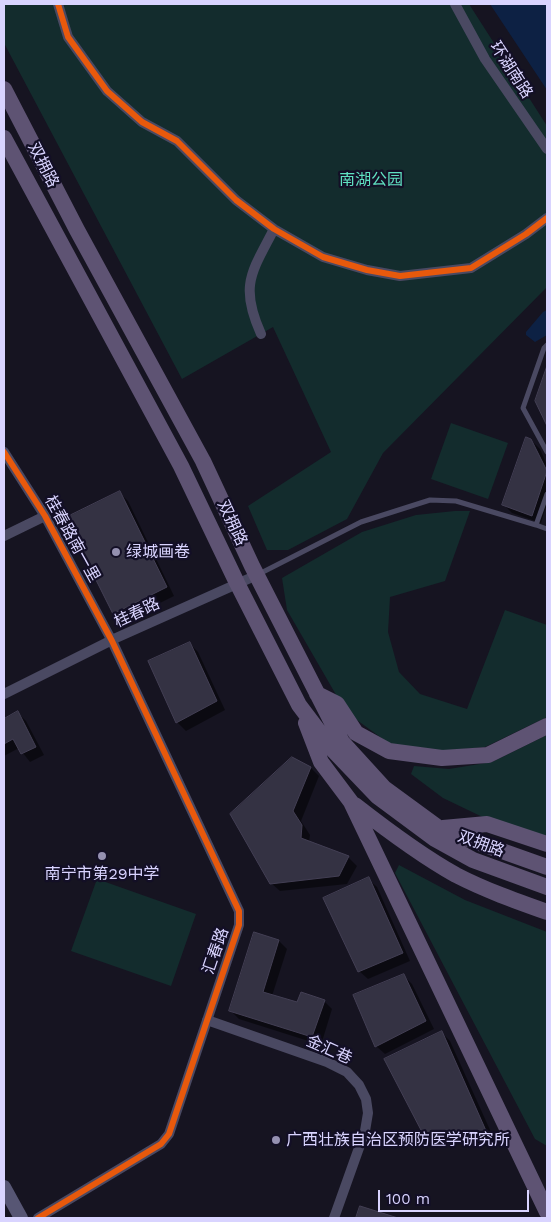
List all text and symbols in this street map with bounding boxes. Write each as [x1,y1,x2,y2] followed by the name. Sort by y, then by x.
[486,38,536,102] street label: 环湖南路
[24,139,62,191] street label: 双拥路
[339,170,403,190] park label: 南湖公园
[40,492,104,586] street label: 桂春路南一里
[213,497,251,549] street label: 双拥路
[126,542,190,562] place label: 绿城画卷
[110,546,122,558] marker: 绿城画卷
[111,594,163,632] street label: 桂春路
[455,827,507,861] street label: 双拥路
[96,850,108,862] marker: 南宁市第29中学
[44,864,160,884] place label: 南宁市第29中学
[199,925,233,977] street label: 汇春路
[303,1031,355,1069] street label: 金汇巷
[286,1130,510,1150] place label: 广西壮族自治区预防医学研究所
[270,1134,282,1146] marker: 广西壮族自治区预防医学研究所
[381,1180,532,1212] scale bar
[386,1190,430,1208] text: 100 m

